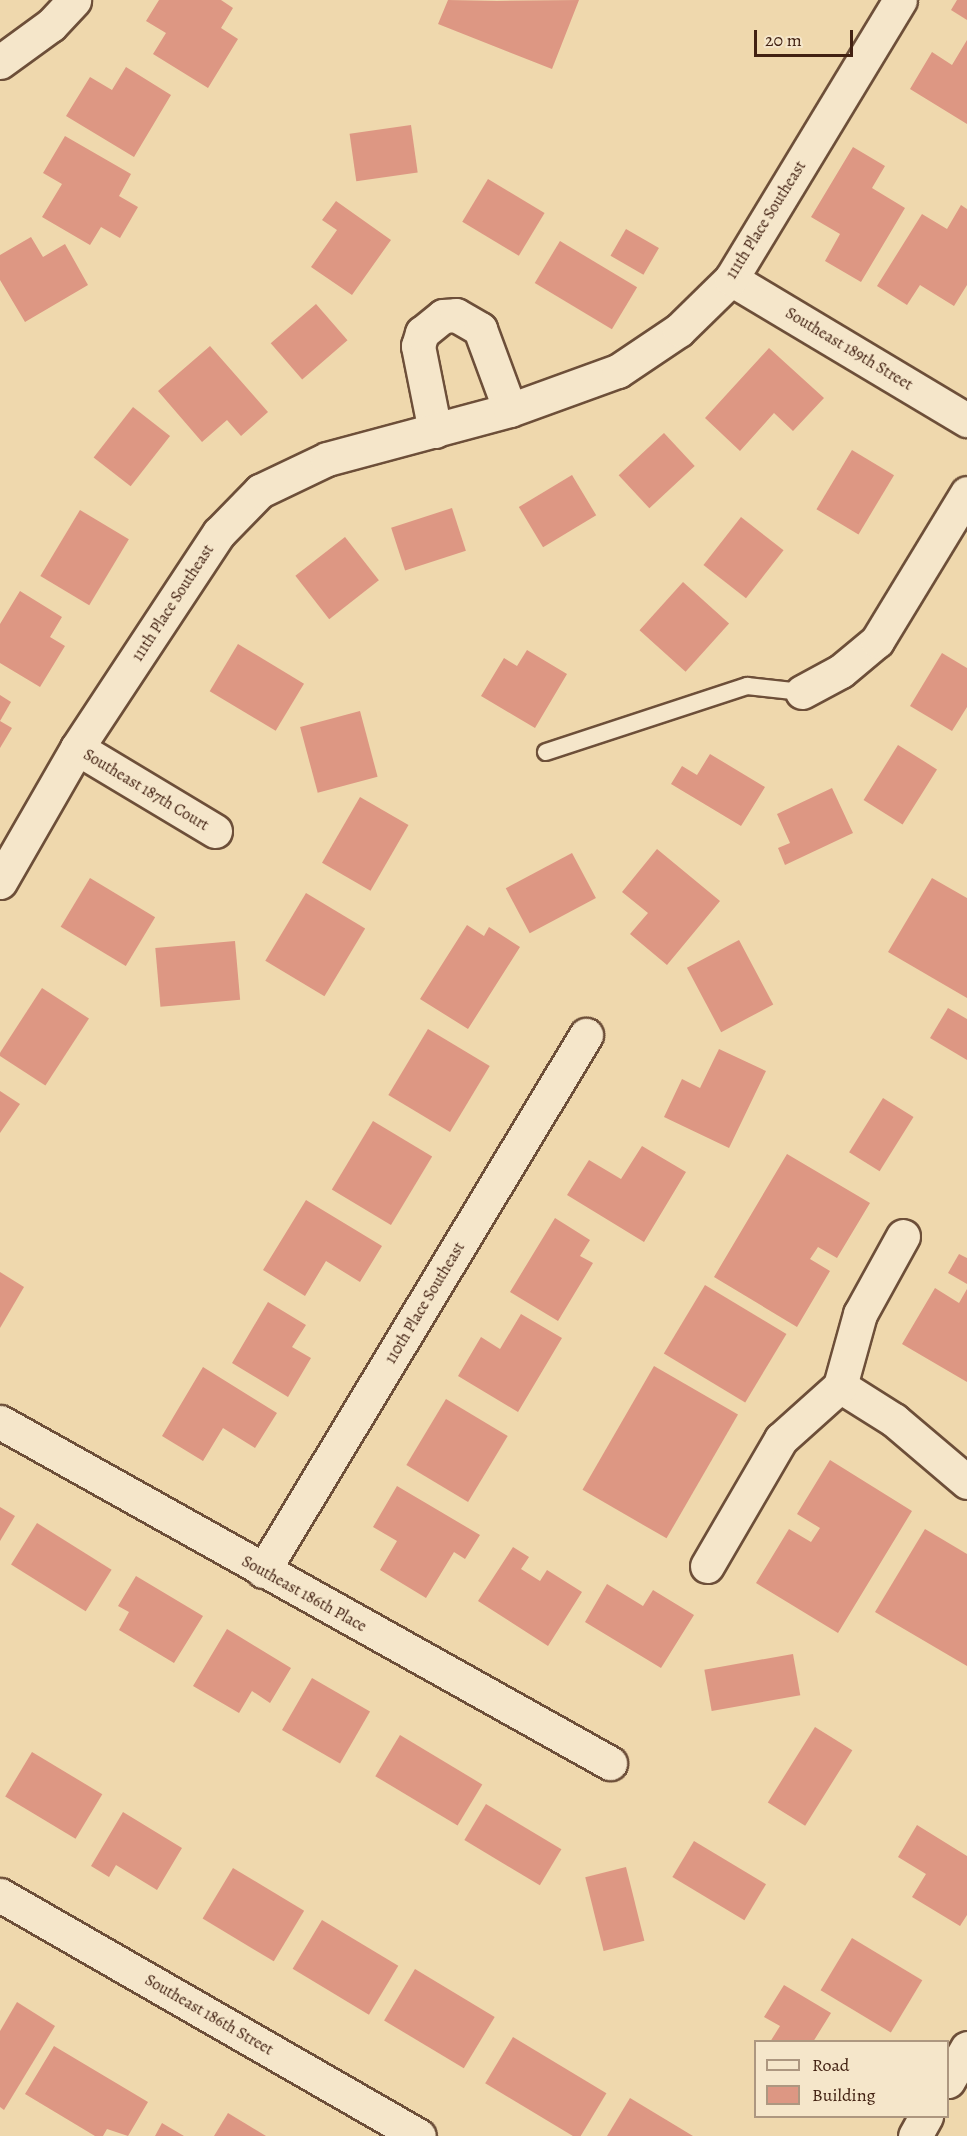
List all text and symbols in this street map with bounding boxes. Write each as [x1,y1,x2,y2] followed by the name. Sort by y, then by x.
[757,18,856,56] scale bar
[765,28,802,52] text: 20 m
[722,157,810,283] street label: 111th Place Southeast
[782,303,916,395] street label: Southeast 189th Street
[128,541,218,665] street label: 111th Place Southeast
[80,745,212,835] street label: Southeast 187th Court
[381,1239,469,1367] street label: 110th Place Southeast
[238,1552,370,1636] street label: Southeast 186th Place
[141,1970,277,2060] street label: Southeast 186th Street
[754,2040,949,2118] legend
[812,2053,849,2077] text: Road
[812,2083,876,2107] text: Building

